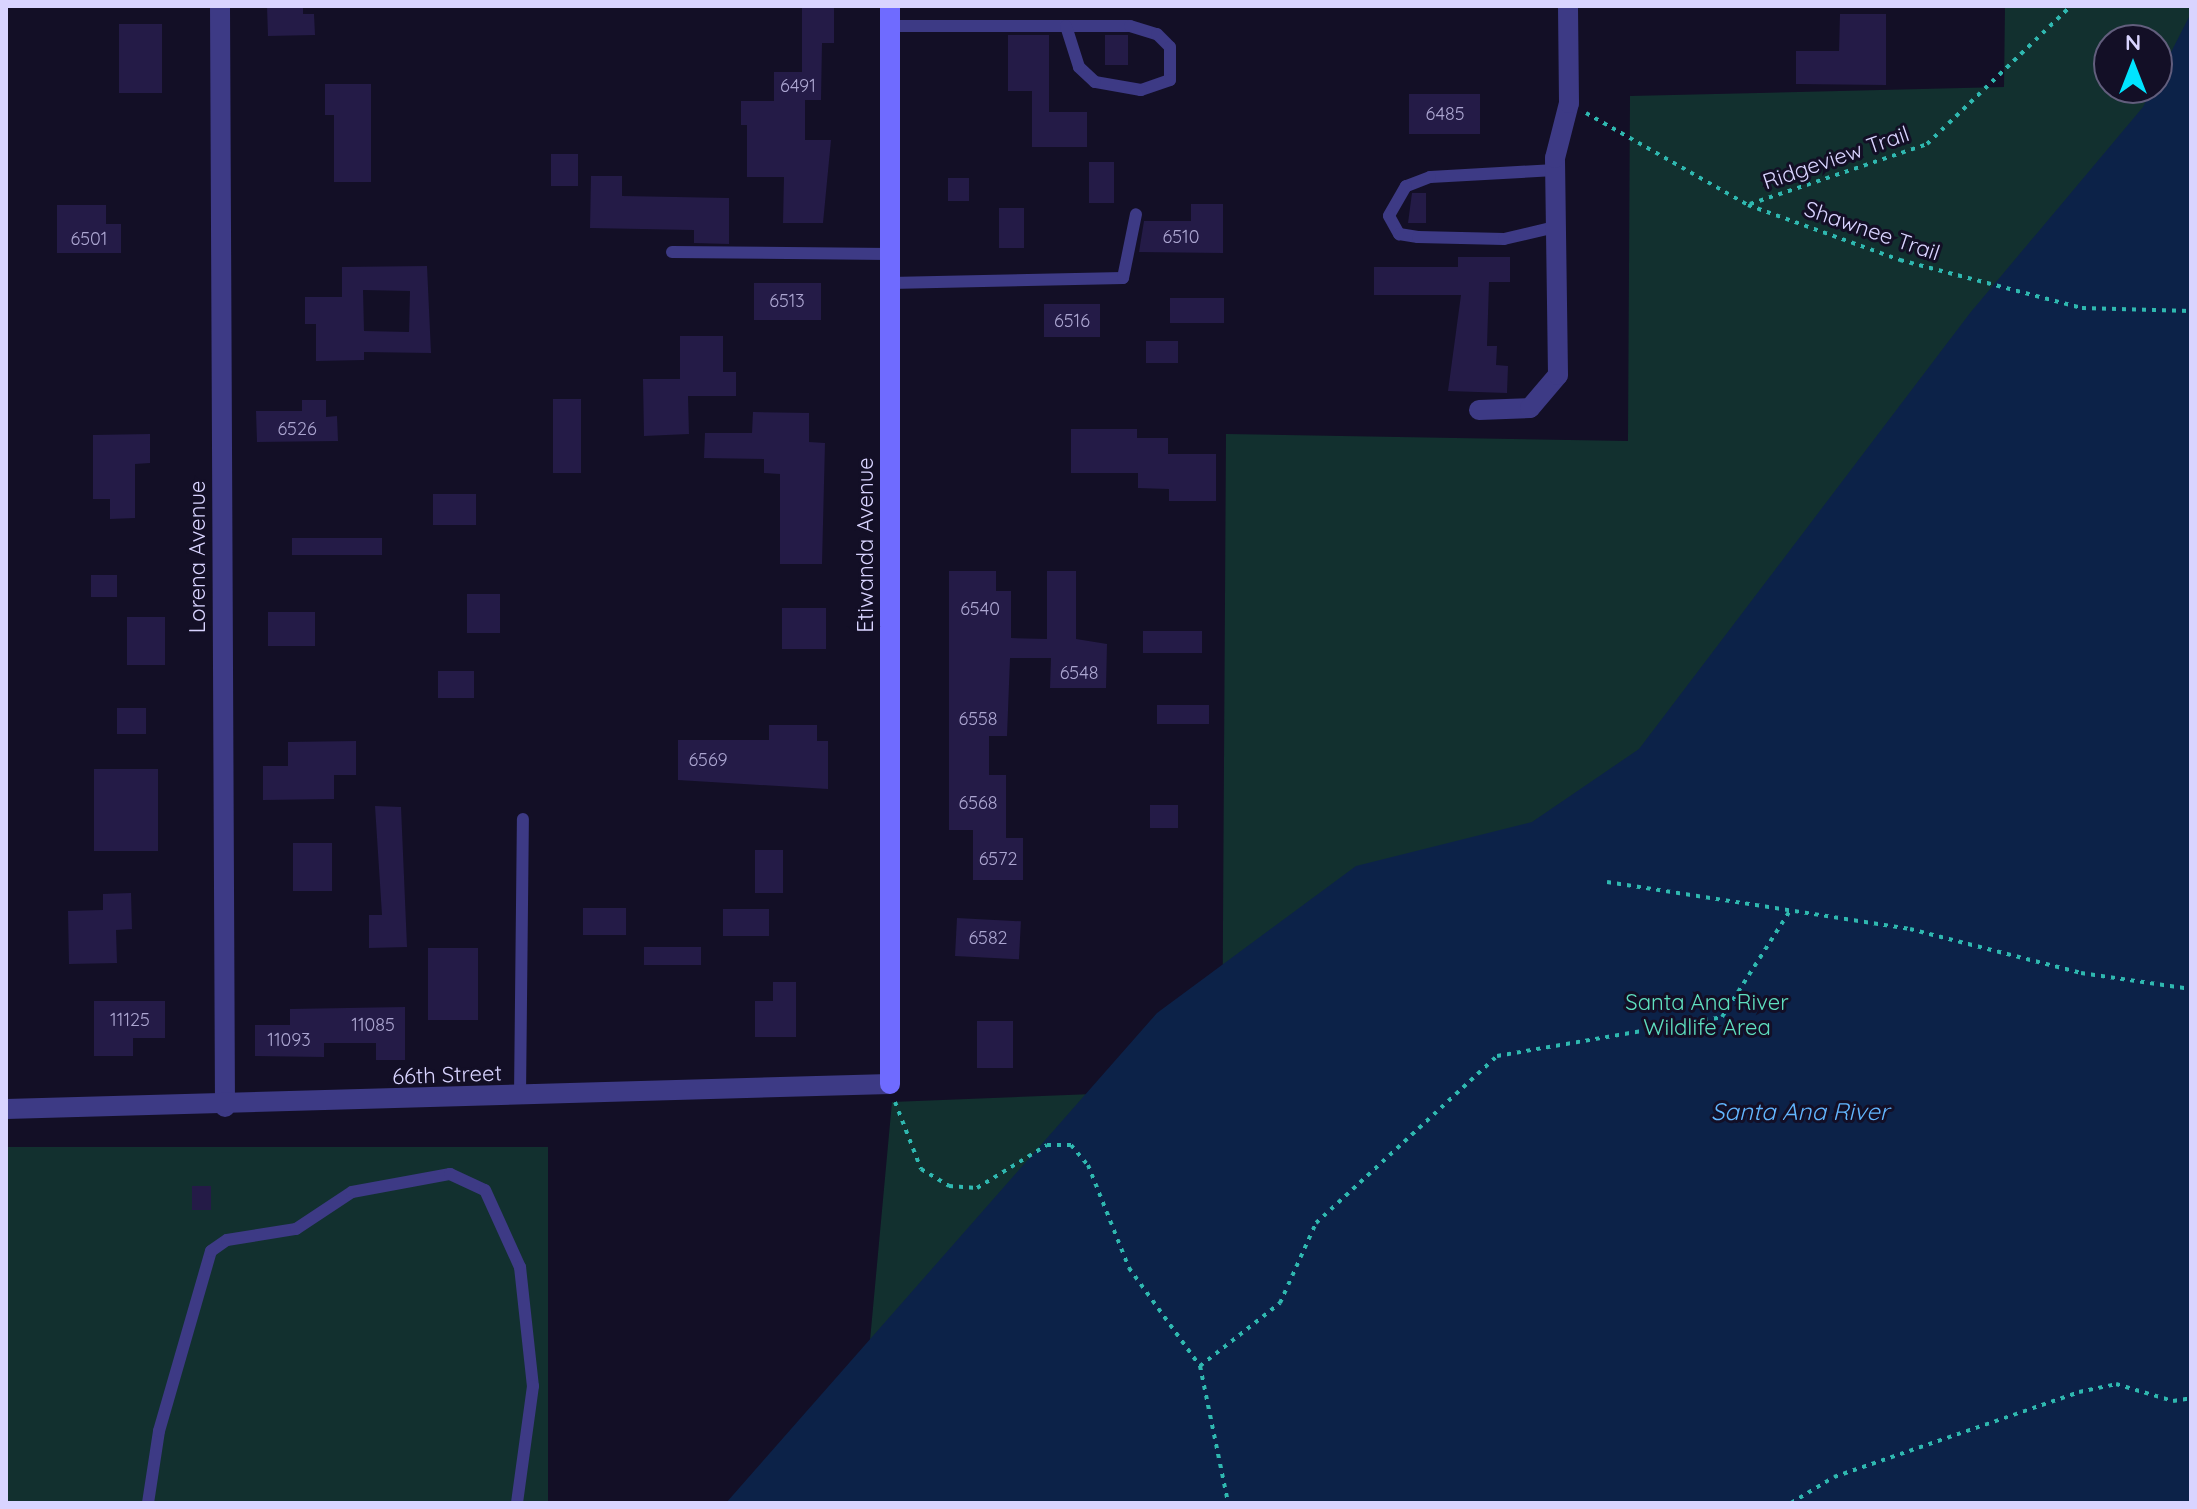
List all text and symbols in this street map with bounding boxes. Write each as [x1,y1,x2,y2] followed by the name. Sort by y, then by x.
[2093,24,2173,104] north arrow
[2125,28,2141,56] text: N
[780,75,816,97] house number: 6491
[1426,103,1464,125] house number: 6485
[1759,121,1913,195] street label: Ridgeview Trail
[1801,195,1943,267] street label: Shawnee Trail
[1163,226,1199,248] house number: 6510
[71,228,107,250] house number: 6501
[769,290,805,312] house number: 6513
[1054,310,1090,332] house number: 6516
[277,418,317,440] house number: 6526
[853,457,879,633] street label: Etiwanda Avenue
[185,481,211,633] street label: Lorena Avenue
[960,598,1000,620] house number: 6540
[1060,662,1098,684] house number: 6548
[958,708,998,730] house number: 6558
[688,749,728,771] house number: 6569
[959,792,997,814] house number: 6568
[979,848,1017,870] house number: 6572
[968,927,1008,949] house number: 6582
[1625,989,1789,1040] park label: Santa Ana River Wildlife Area
[110,1009,150,1031] house number: 11125
[351,1014,395,1036] house number: 11085
[267,1029,311,1051] house number: 11093
[392,1060,502,1090] street label: 66th Street
[1711,1098,1889,1126] water label: Santa Ana River

